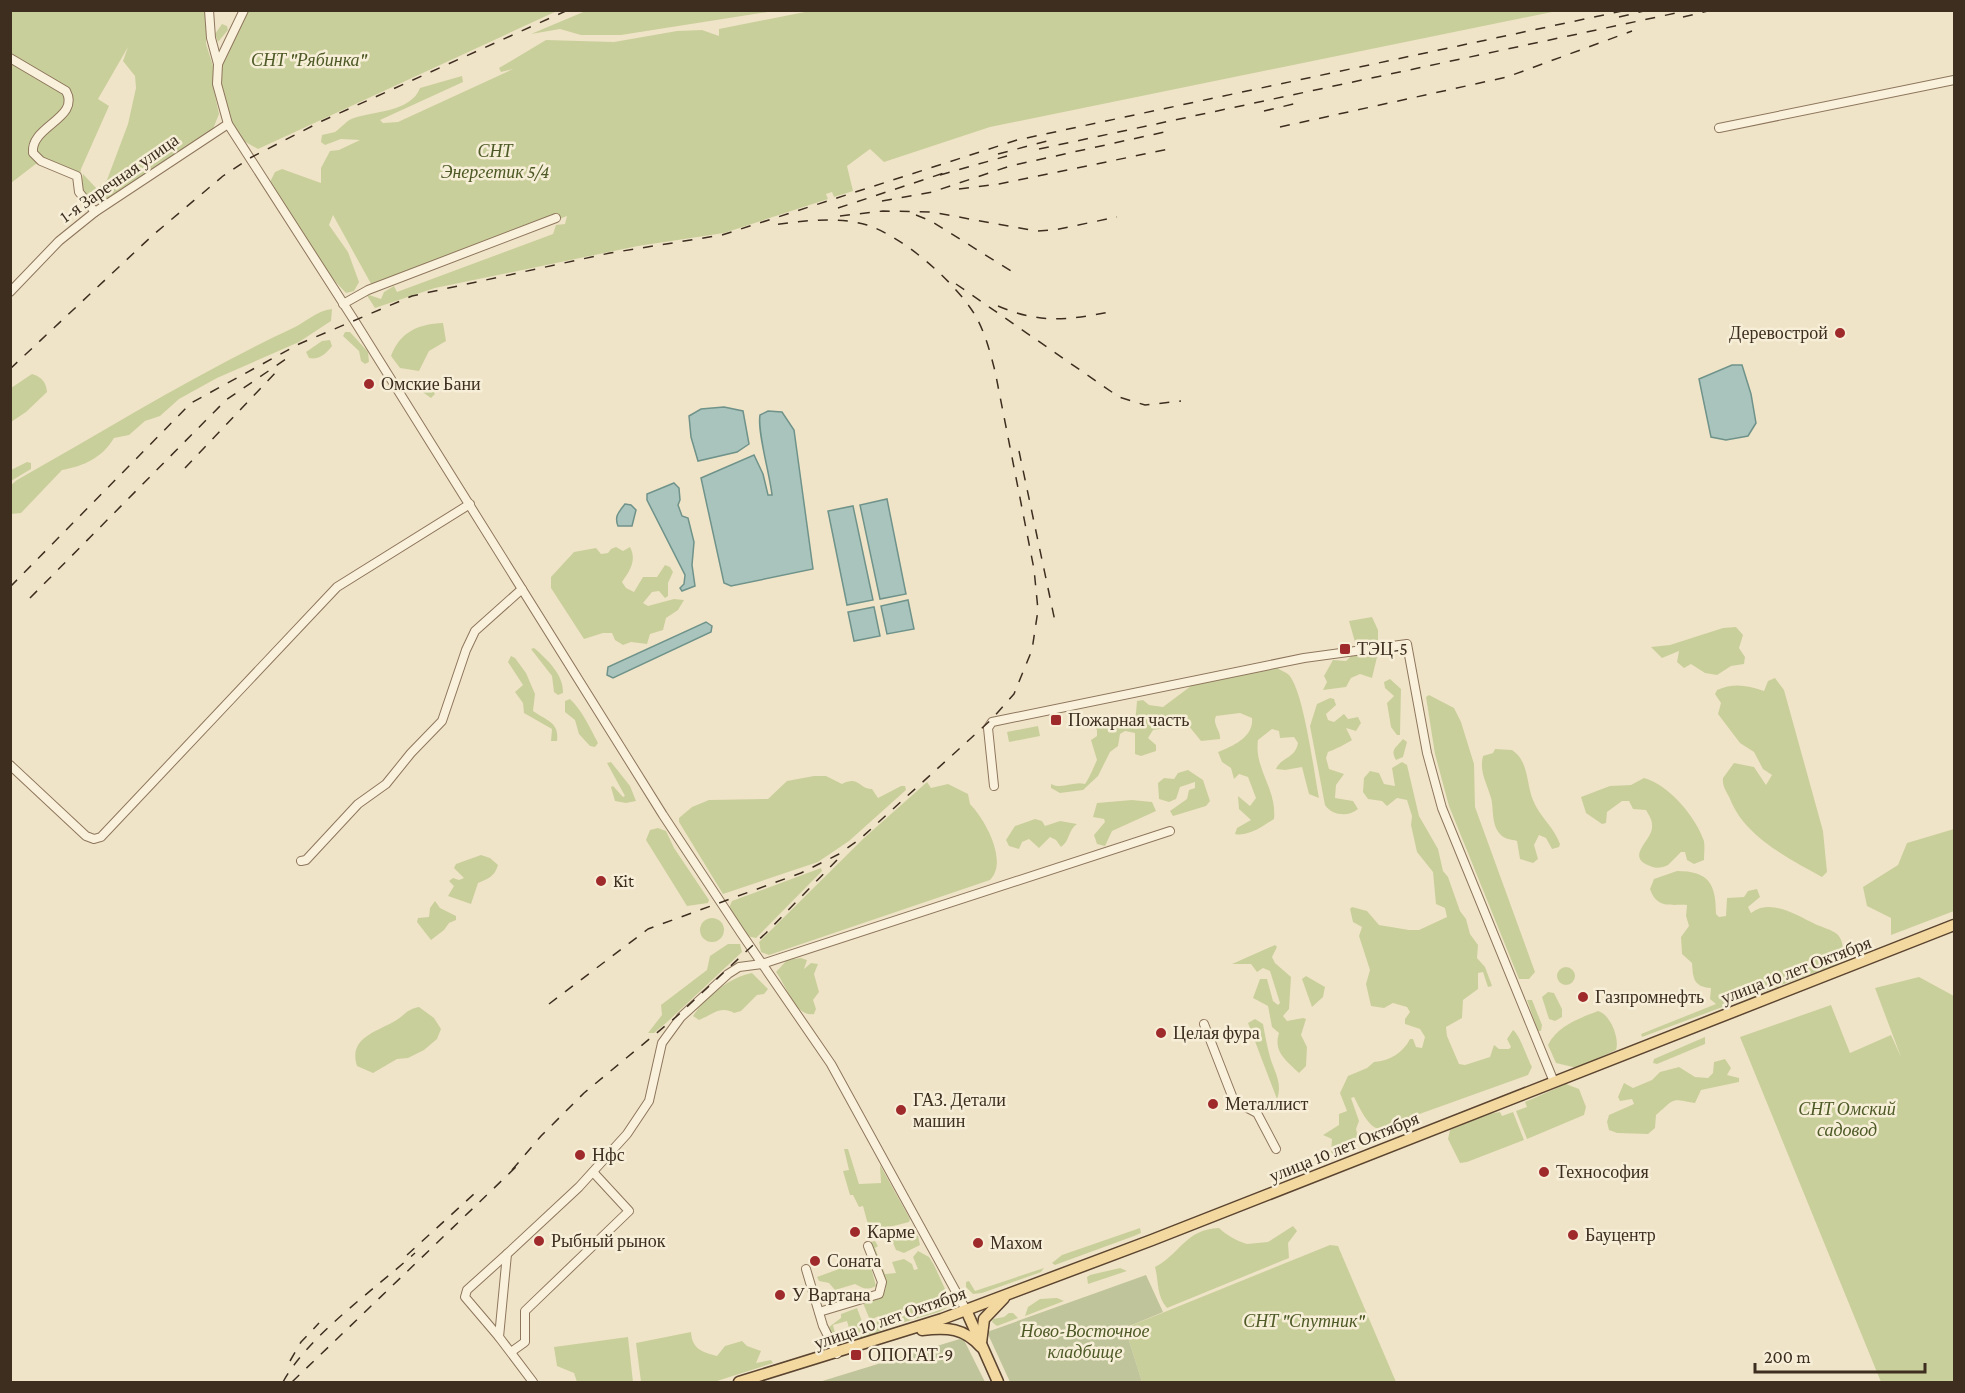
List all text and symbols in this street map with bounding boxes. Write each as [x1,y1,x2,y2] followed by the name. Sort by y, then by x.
[251,50,368,70] park label: СНТ "Рябинка"
[56,130,182,226] street label: 1-я Заречная улица
[441,141,549,182] park label: СНТ Энергетик 5/4
[1729,323,1828,343] place label: Деревострой
[1833,326,1847,340] marker: Деревострой
[381,374,481,394] place label: Омские Бани
[362,377,376,391] marker: Омские Бани
[1357,639,1408,659] place label: ТЭЦ-5
[1338,642,1352,656] marker: ТЭЦ-5
[1068,710,1189,730] place label: Пожарная часть
[1049,713,1063,727] marker: Пожарная часть
[613,871,635,891] place label: Kit
[594,874,608,888] marker: Kit
[1718,932,1874,1008] street label: улица 10 лет Октября
[1595,987,1704,1007] place label: Газпромнефть
[1576,990,1590,1004] marker: Газпромнефть
[1173,1023,1260,1043] place label: Целая фура
[1154,1026,1168,1040] marker: Целая фура
[913,1090,1006,1131] place label: ГАЗ. Детали машин
[1225,1094,1309,1114] place label: Металлист
[1206,1097,1220,1111] marker: Металлист
[1798,1099,1896,1140] park label: СНТ Омский садовод
[894,1103,908,1117] marker: ГАЗ. Детали машин
[1266,1108,1422,1186] street label: улица 10 лет Октября
[592,1145,625,1165] place label: Нфс
[573,1148,587,1162] marker: Нфс
[1556,1162,1649,1182] place label: Технософия
[1537,1165,1551,1179] marker: Технософия
[867,1222,915,1242] place label: Карме
[848,1225,862,1239] marker: Карме
[1585,1225,1656,1245] place label: Бауцентр
[1566,1228,1580,1242] marker: Бауцентр
[551,1231,666,1251] place label: Рыбный рынок
[990,1233,1042,1253] place label: Махом
[532,1234,546,1248] marker: Рыбный рынок
[971,1236,985,1250] marker: Махом
[827,1251,881,1271] place label: Соната
[808,1254,822,1268] marker: Соната
[811,1283,969,1353] street label: улица 10 лет Октября
[792,1285,871,1305] place label: У Вартана
[773,1288,787,1302] marker: У Вартана
[1243,1311,1365,1331] park label: СНТ "Спутник"
[1019,1321,1150,1362] park label: Ново-Восточное кладбище
[1755,1336,1924,1374] scale bar
[868,1345,953,1365] place label: ОПОГАТ-9
[1764,1347,1811,1367] text: 200 m
[849,1348,863,1362] marker: ОПОГАТ-9

